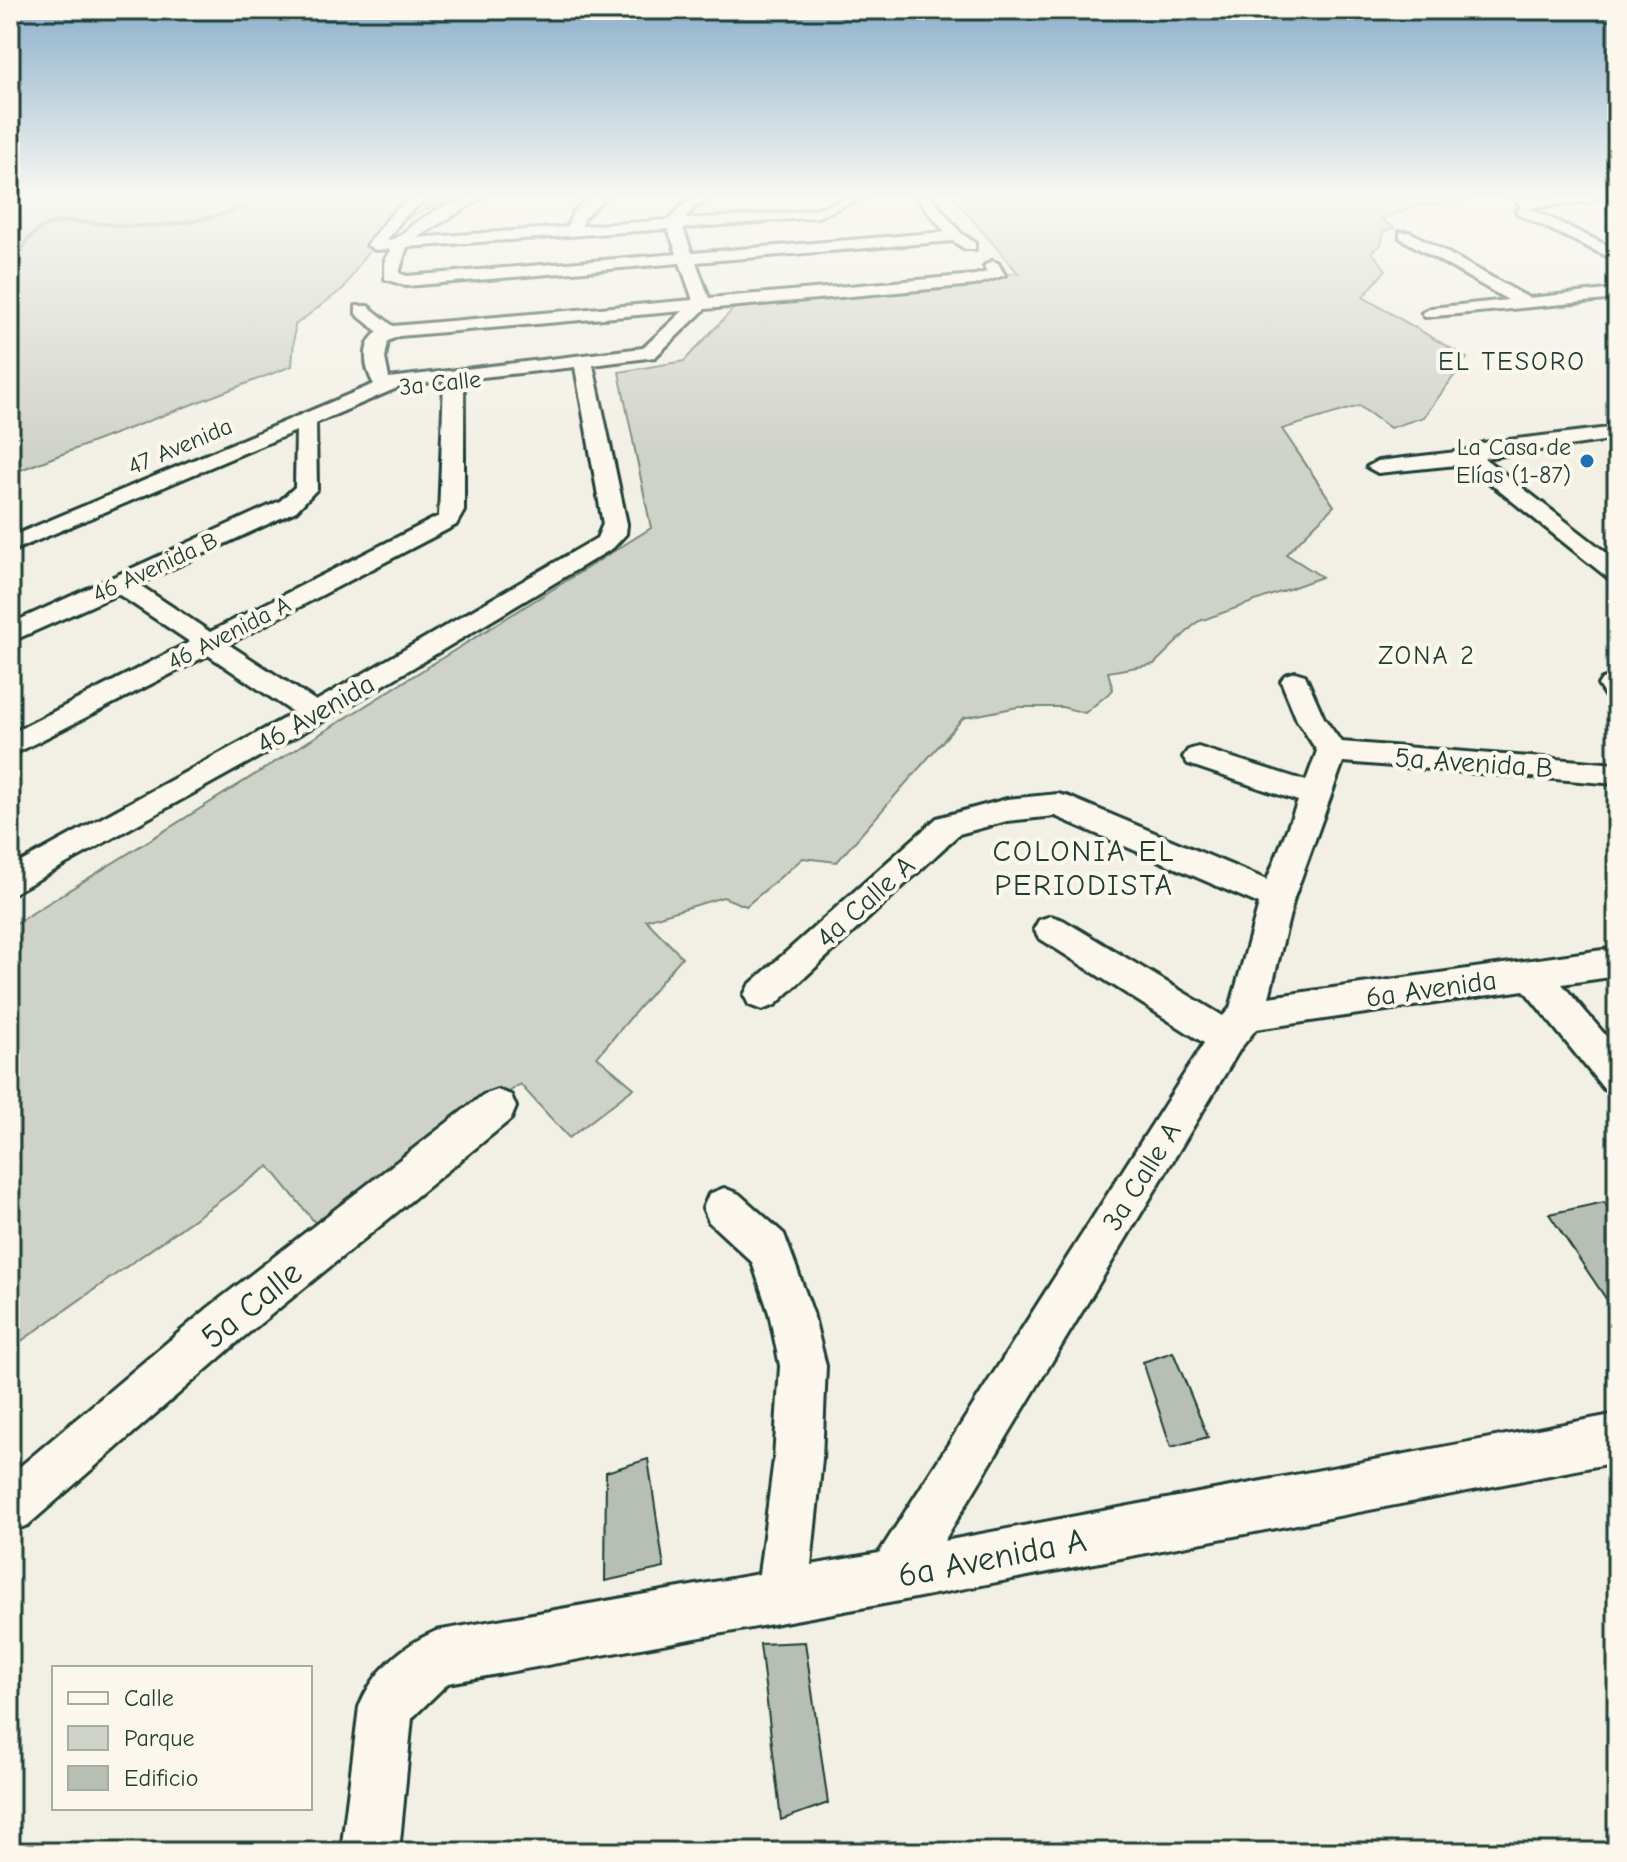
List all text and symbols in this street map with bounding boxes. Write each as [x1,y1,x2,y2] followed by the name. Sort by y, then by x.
[1438,347,1586,377] district label: EL TESORO
[398,365,482,401] street label: 3a Calle
[124,412,236,480] street label: 47 Avenida
[1456,433,1571,489] place label: La Casa de Elías (1-87)
[1578,452,1596,470] marker: La Casa de Elías (1-87)
[88,526,222,608] street label: 46 Avenida B
[163,590,295,676] street label: 46 Avenida A
[1378,641,1476,671] district label: ZONA 2
[251,667,380,760] street label: 46 Avenida
[1394,742,1554,784] street label: 5a Avenida B
[992,834,1176,903] district label: COLONIA EL PERIODISTA
[810,849,921,954] street label: 4a Calle A
[1364,964,1498,1014] street label: 6a Avenida
[1096,1117,1188,1237] street label: 3a Calle A
[193,1252,310,1357] street label: 5a Calle
[895,1520,1090,1596] street label: 6a Avenida A
[52,1666,312,1810] legend
[124,1684,174,1712] text: Calle
[124,1724,195,1752] text: Parque
[124,1764,199,1792] text: Edificio

